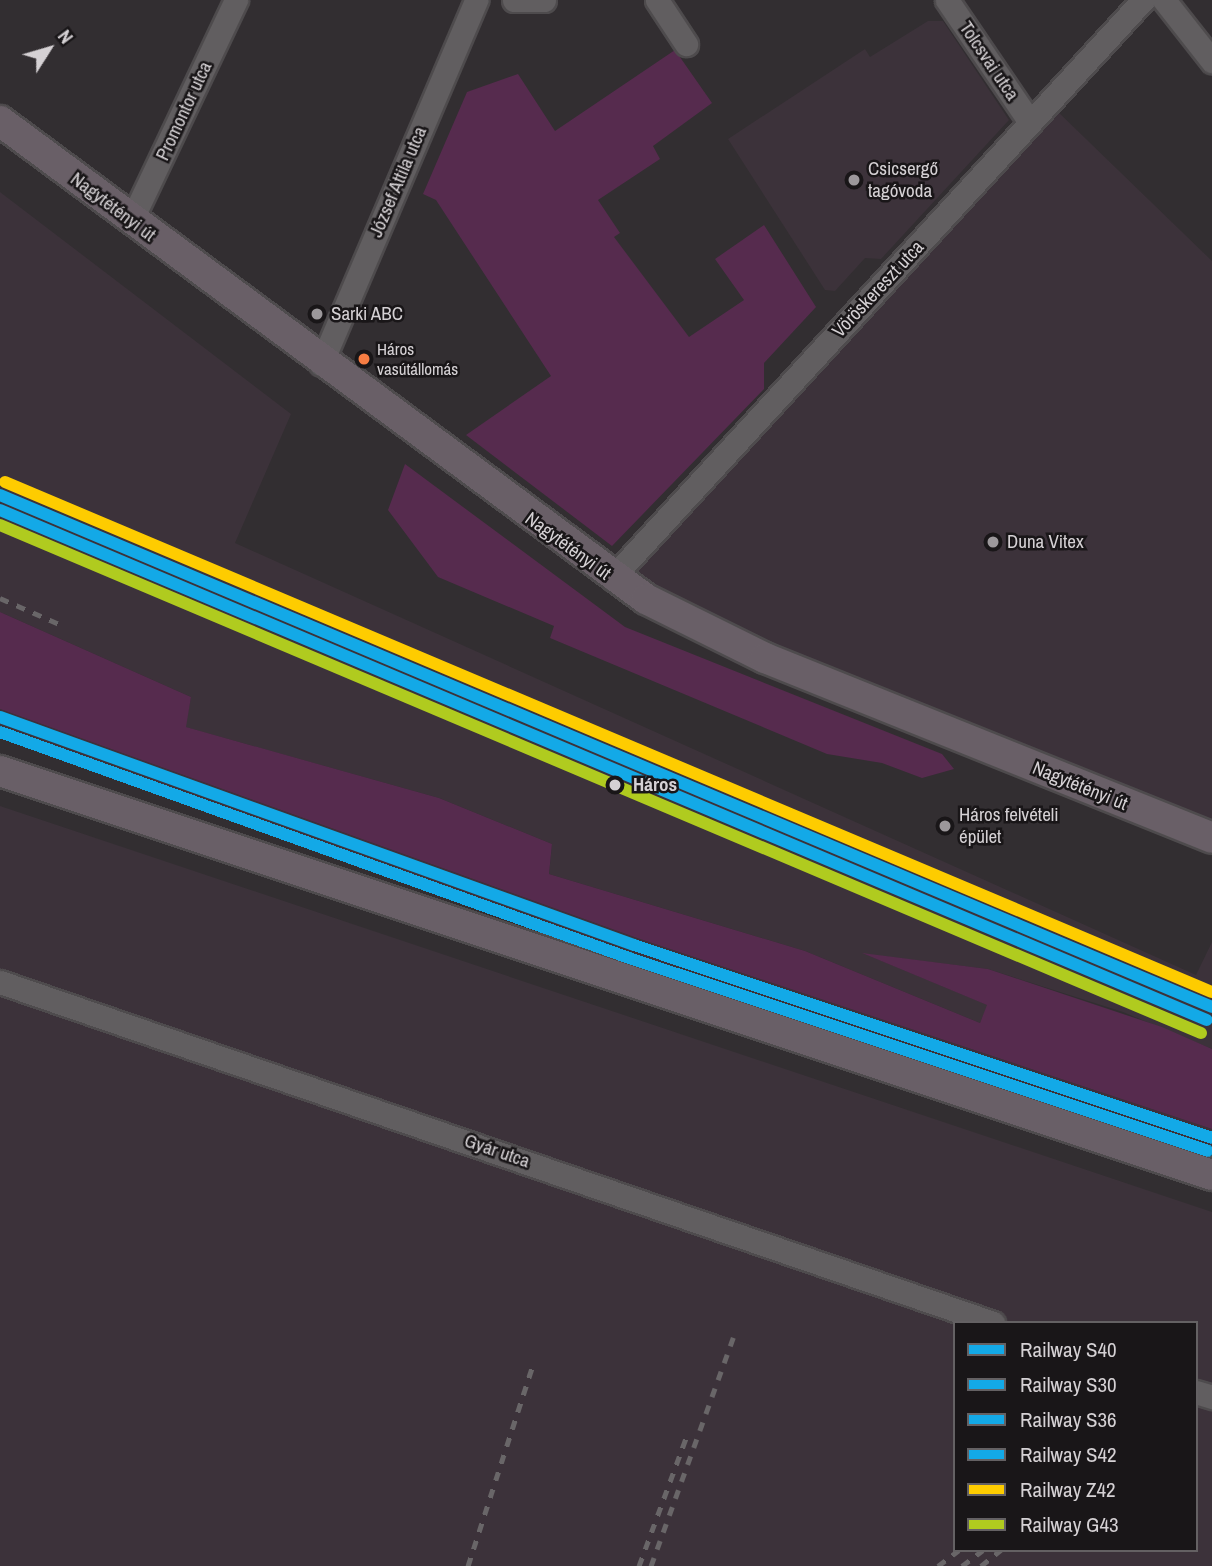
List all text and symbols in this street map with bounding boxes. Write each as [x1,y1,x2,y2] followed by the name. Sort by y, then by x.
[14,14,84,84] north arrow
[954,17,1024,105] street label: Tolcsvai utca
[52,24,80,49] text: N
[151,58,217,164] street label: Promontor utca
[364,123,432,241] street label: József Attila utca
[868,158,938,202] place label: Csicsergő tagóvoda
[66,168,160,246] street label: Nagytétényi út
[846,172,862,188] marker: Csicsergő tagóvoda
[827,236,929,342] street label: Vöröskereszt utca
[331,303,404,325] place label: Sarki ABC
[309,306,325,322] marker: Sarki ABC
[377,339,458,379] place label: Háros vasútállomás
[357,352,371,366] marker: Háros vasútállomás
[521,507,615,585] street label: Nagytétényi út
[1007,531,1084,553] place label: Duna Vitex
[985,534,1001,550] marker: Duna Vitex
[1029,757,1131,815] street label: Nagytétényi út
[603,773,627,797] marker: Háros
[633,774,677,796] place label: Háros
[959,804,1059,848] place label: Háros felvételi épület
[937,818,953,834] marker: Háros felvételi épület
[461,1129,533,1173] street label: Gyár utca
[953,1321,1198,1552] legend
[1020,1335,1117,1364] text: Railway S40
[1020,1370,1117,1399] text: Railway S30
[1020,1405,1117,1434] text: Railway S36
[1020,1440,1117,1469] text: Railway S42
[1020,1475,1116,1504] text: Railway Z42
[1020,1510,1119,1539] text: Railway G43

